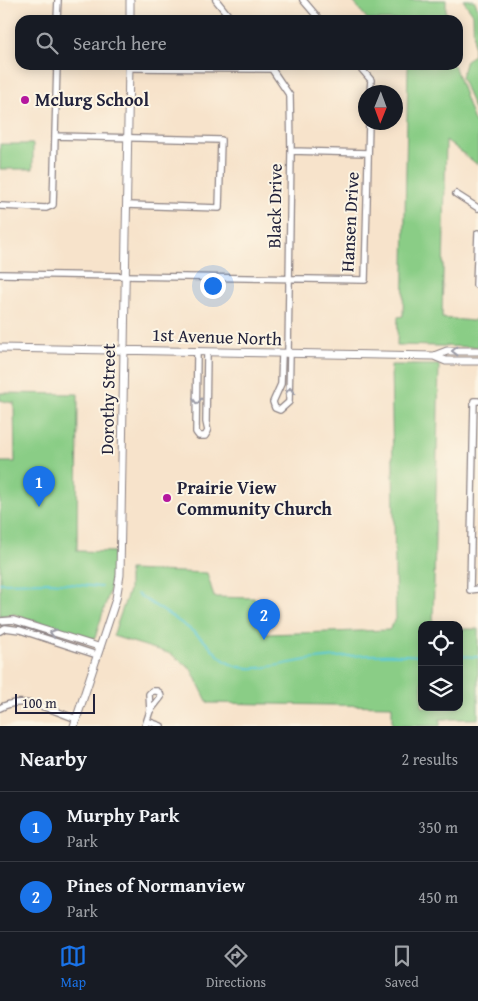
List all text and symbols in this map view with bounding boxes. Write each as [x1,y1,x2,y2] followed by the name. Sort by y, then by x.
[15,15,463,70] search box
[33,29,61,57] icon: search
[73,29,167,57] text: Search here
[358,85,403,130] north arrow
[35,86,149,113] place label: Mclurg School
[19,94,31,106] marker: Mclurg School
[260,163,289,249] street label: Black Drive
[333,171,366,273] street label: Hansen Drive
[200,273,226,299] your location
[151,321,283,352] street label: 1st Avenue North
[93,342,122,455] street label: Dorothy Street
[451,346,459,356] one-way arrow
[284,387,295,395] one-way arrow
[191,398,202,406] one-way arrow
[23,466,55,507] pin: 1
[177,474,332,522] place label: Prairie View Community Church
[161,492,173,504] marker: Prairie View Community Church
[248,599,280,640] pin: 2
[418,621,463,711] map controls
[418,621,463,666] button: locate
[50,628,58,638] one-way arrow
[418,666,463,711] button: layers
[15,691,95,714] scale bar
[22,693,57,713] text: 100 m
[20,743,87,774] text: Nearby
[401,747,458,771] text: 2 results
[67,801,179,829] text: Murphy Park
[32,815,40,839] text: 1
[418,815,458,839] text: 350 m
[67,829,98,853] text: Park
[67,871,245,899] text: Pines of Normanview
[32,885,40,909] text: 2
[418,885,458,909] text: 450 m
[67,899,98,923] text: Park
[59,942,87,992] tab: Map
[206,942,266,992] tab: Directions
[385,942,419,992] tab: Saved

